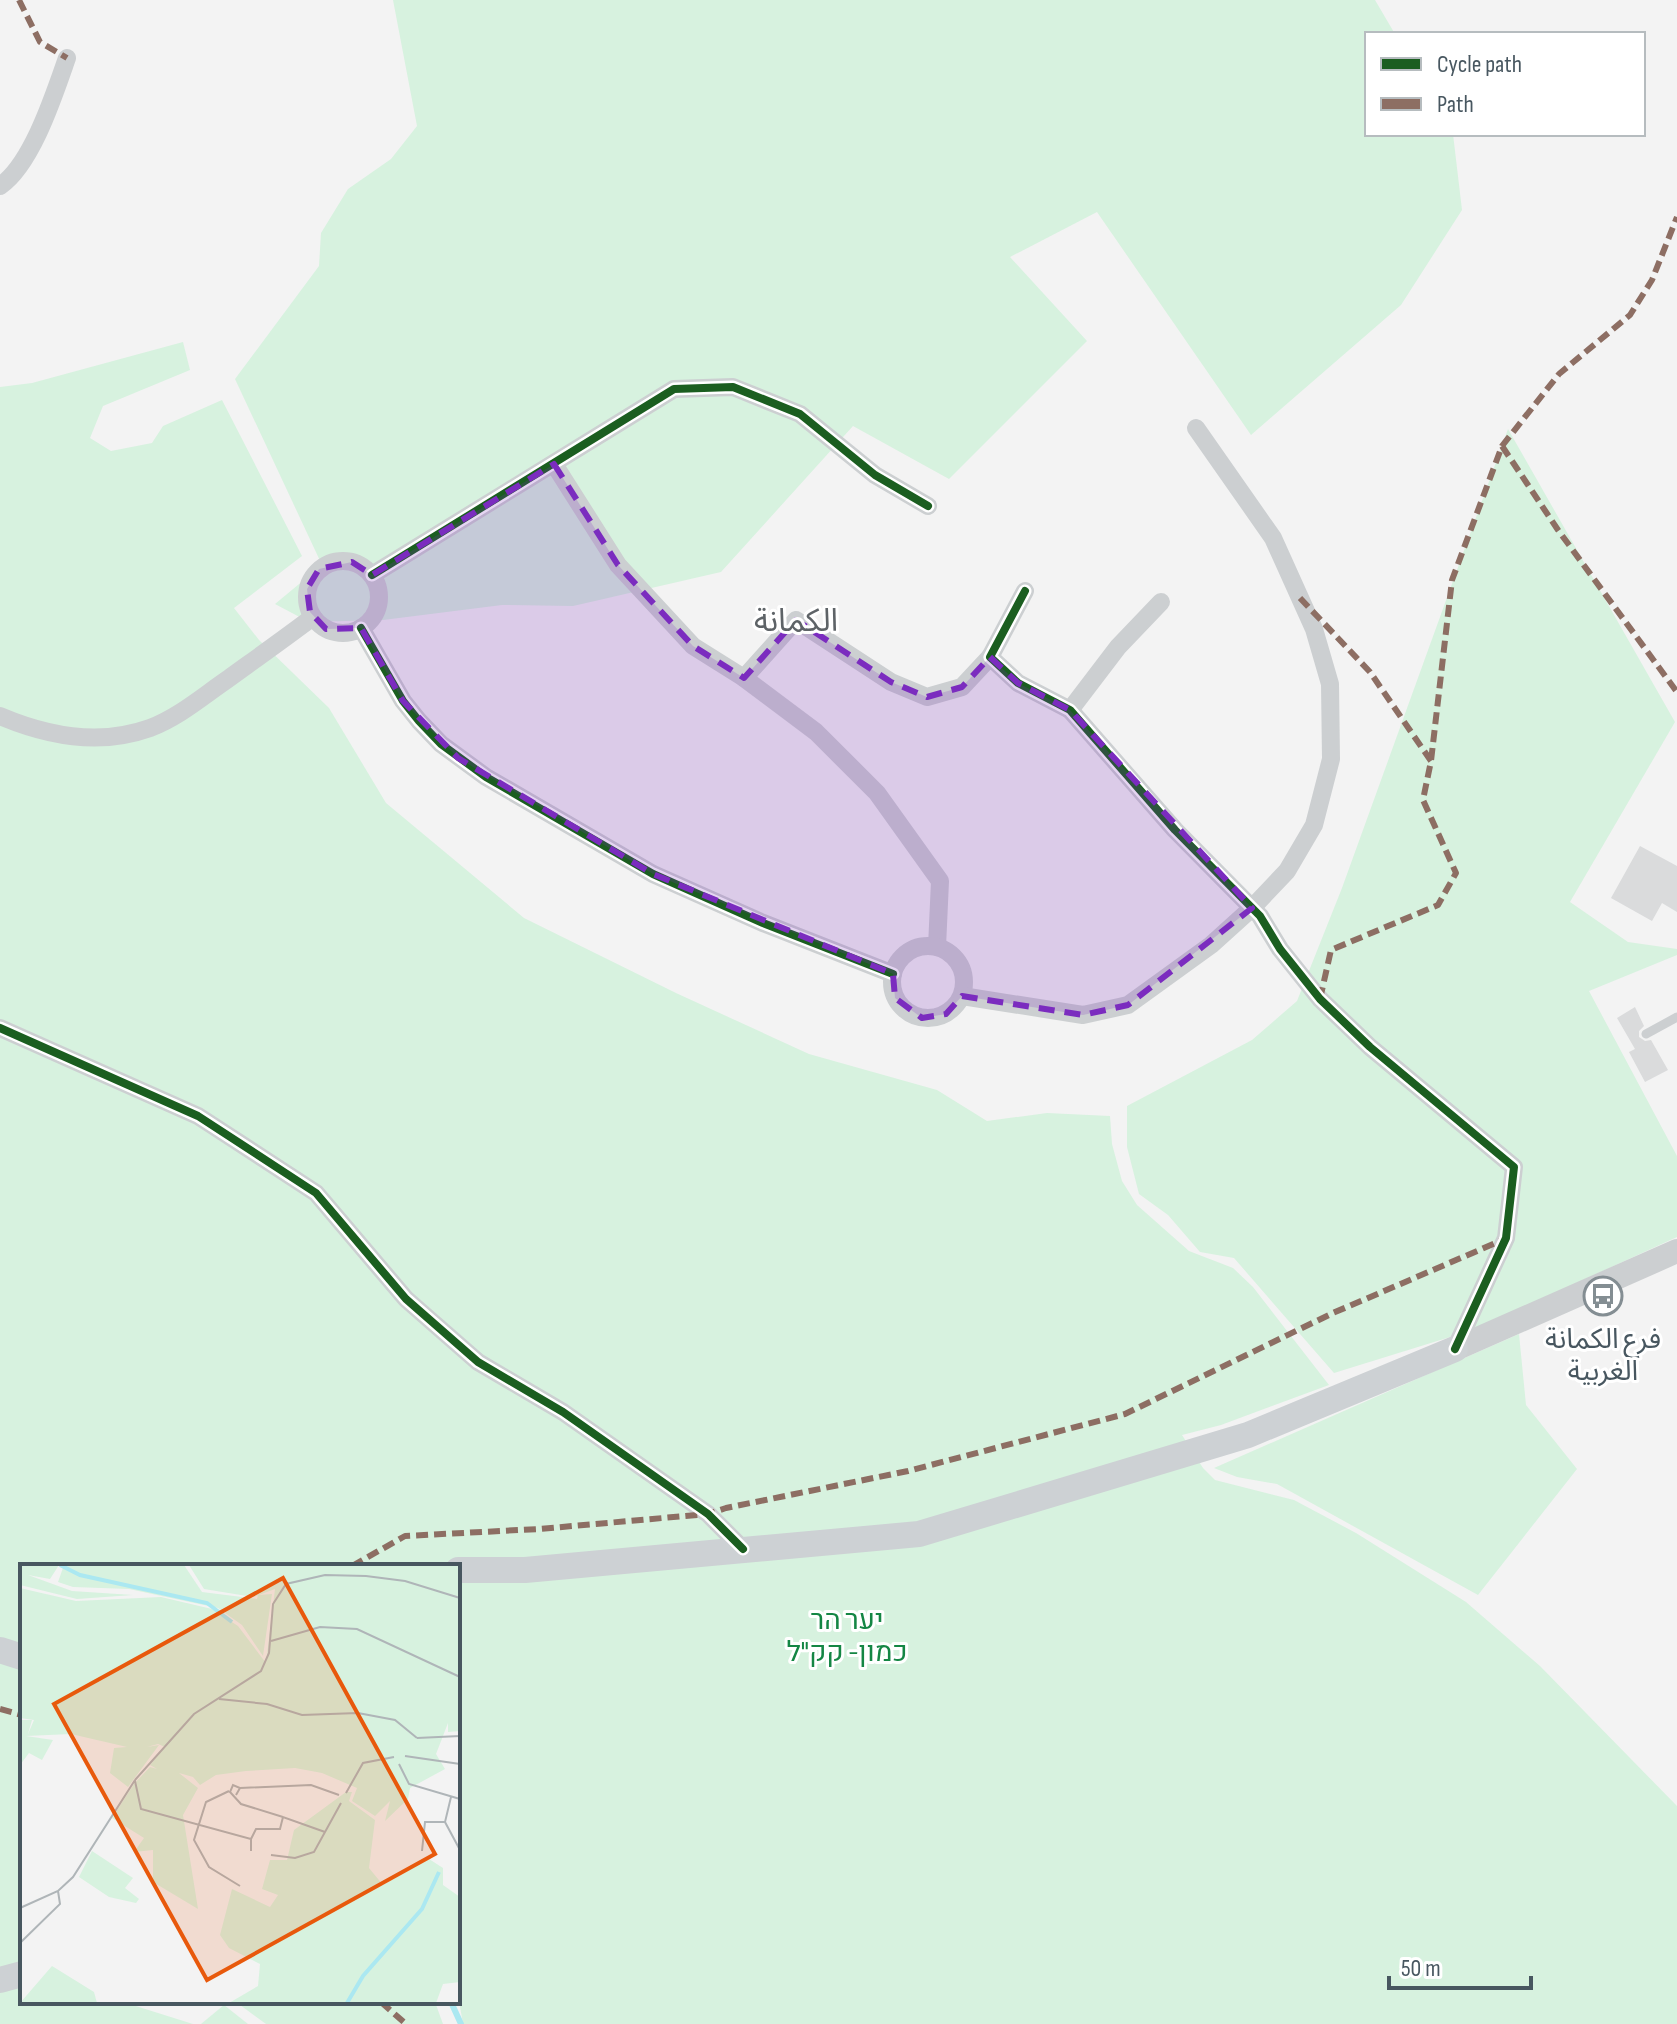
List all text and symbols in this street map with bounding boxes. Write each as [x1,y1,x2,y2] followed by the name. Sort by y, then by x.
[1365,32,1645,136] legend
[1437,50,1522,79] text: Cycle path
[1437,90,1474,119] text: Path
[754,602,838,641] district label: الكمانة
[1582,1275,1624,1317] bus stop icon: فرع الكمانة الغربية
[1545,1323,1661,1388] place label: فرع الكمانة الغربية
[20,1564,460,2004] inset map
[786,1604,908,1669] park label: יער הר כמון- קק"ל
[1389,1940,1531,1990] scale bar
[1401,1954,1441,1983] text: 50 m

